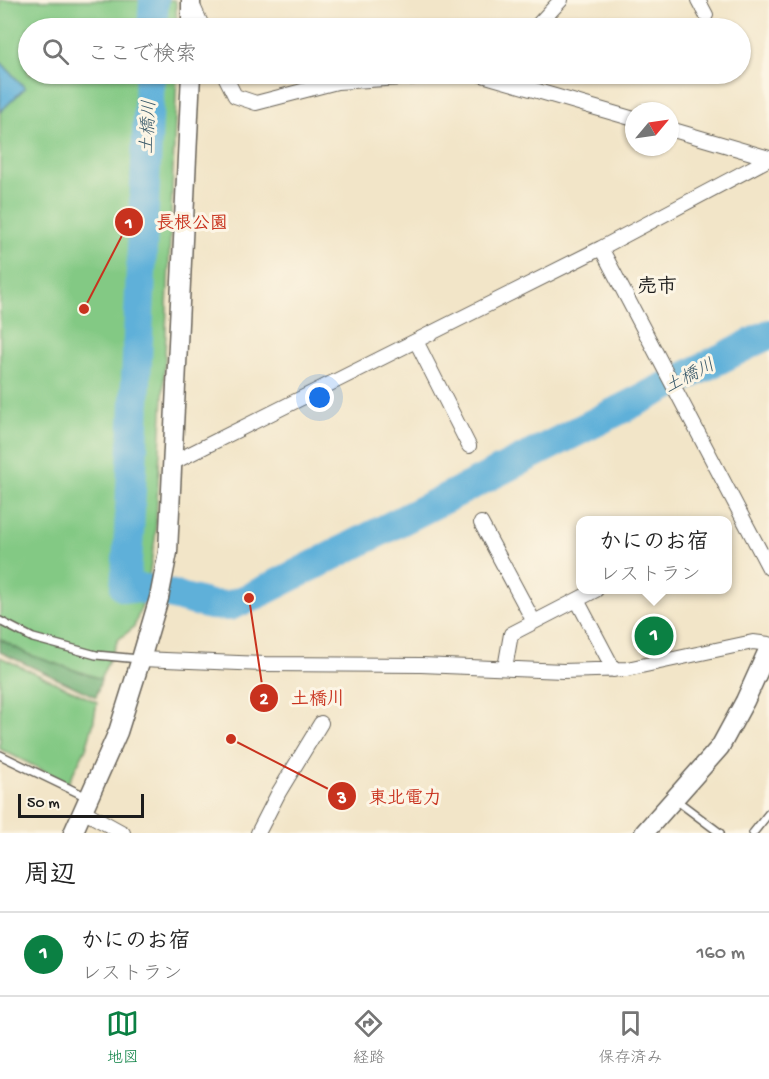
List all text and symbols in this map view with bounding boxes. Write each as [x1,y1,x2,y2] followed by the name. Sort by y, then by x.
[18,18,751,84] search box
[39,35,72,68] icon: search
[87,43,197,69] text: ここで検索
[137,100,161,155] water label: 土橋川
[625,102,679,156] north arrow
[114,204,240,240] callout: 長根公園
[156,213,228,235] text: 長根公園
[124,214,133,235] text: 1
[637,275,677,300] district label: 売市
[661,355,719,399] water label: 土橋川
[305,383,334,412] your location
[576,516,732,594] popup
[599,531,709,557] text: かにのお宿
[599,565,701,588] text: レストラン
[634,614,674,658] pin: 1
[249,680,357,716] callout: 土橋川
[291,689,345,711] text: 土橋川
[260,690,269,711] text: 2
[327,778,453,814] callout: 東北電力
[369,788,441,810] text: 東北電力
[336,789,347,810] text: 3
[18,791,144,818] scale bar
[27,795,60,814] text: 50 m
[24,862,76,893] text: 周辺
[81,930,191,956] text: かにのお宿
[39,943,48,966] text: 1
[696,943,745,966] text: 160 m
[81,964,183,987] text: レストラン
[106,1007,139,1069] tab: 地図
[352,1007,385,1069] tab: 経路
[598,1007,662,1069] tab: 保存済み

